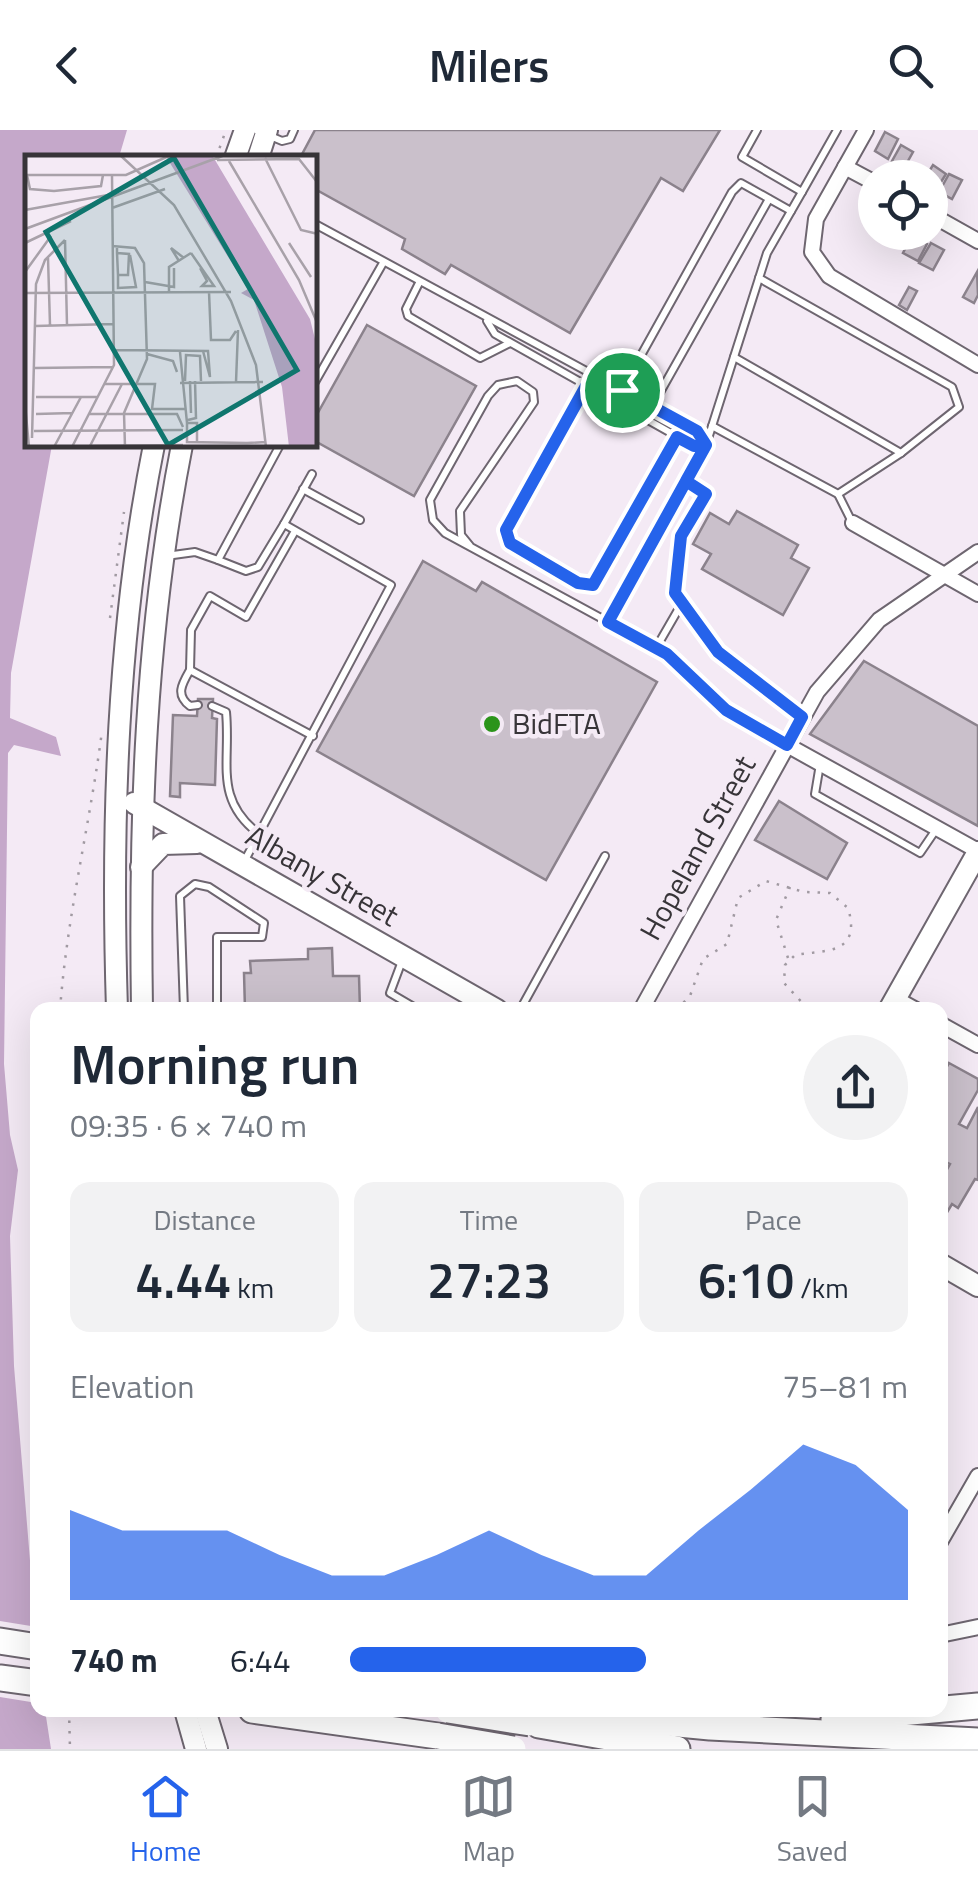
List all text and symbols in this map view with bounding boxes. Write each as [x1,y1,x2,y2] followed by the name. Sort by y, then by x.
[429,31,549,99] text: Milers
[40,38,95,93] icon: back
[883,38,938,93] icon: search
[25,155,318,448] inset map
[858,160,948,250] map controls
[858,160,948,250] button: locate
[580,348,665,433] pin
[595,363,650,418] icon: arrive
[512,700,601,746] place label: BidFTA
[481,713,503,735] marker: BidFTA
[627,746,767,948] street label: Hopeland Street
[237,813,408,938] street label: Albany Street
[70,1022,359,1105] text: Morning run
[803,1035,908,1140] button: share
[70,1101,307,1149] text: 09:35 · 6 × 740 m
[154,1198,256,1241] text: Distance
[460,1198,518,1241] text: Time
[745,1198,802,1241] text: Pace
[135,1241,231,1317] text: 4.44
[427,1241,551,1317] text: 27:23
[698,1241,794,1317] text: 6:10
[231,1266,274,1309] text: km
[794,1266,849,1309] text: /km
[70,1362,194,1410] text: Elevation
[782,1362,908,1410] text: 75–81 m
[70,1636,158,1684] text: 740 m
[230,1636,291,1684] text: 6:44
[130,1769,201,1872] tab: Home
[461,1769,516,1872] tab: Map
[777,1769,848,1872] tab: Saved

